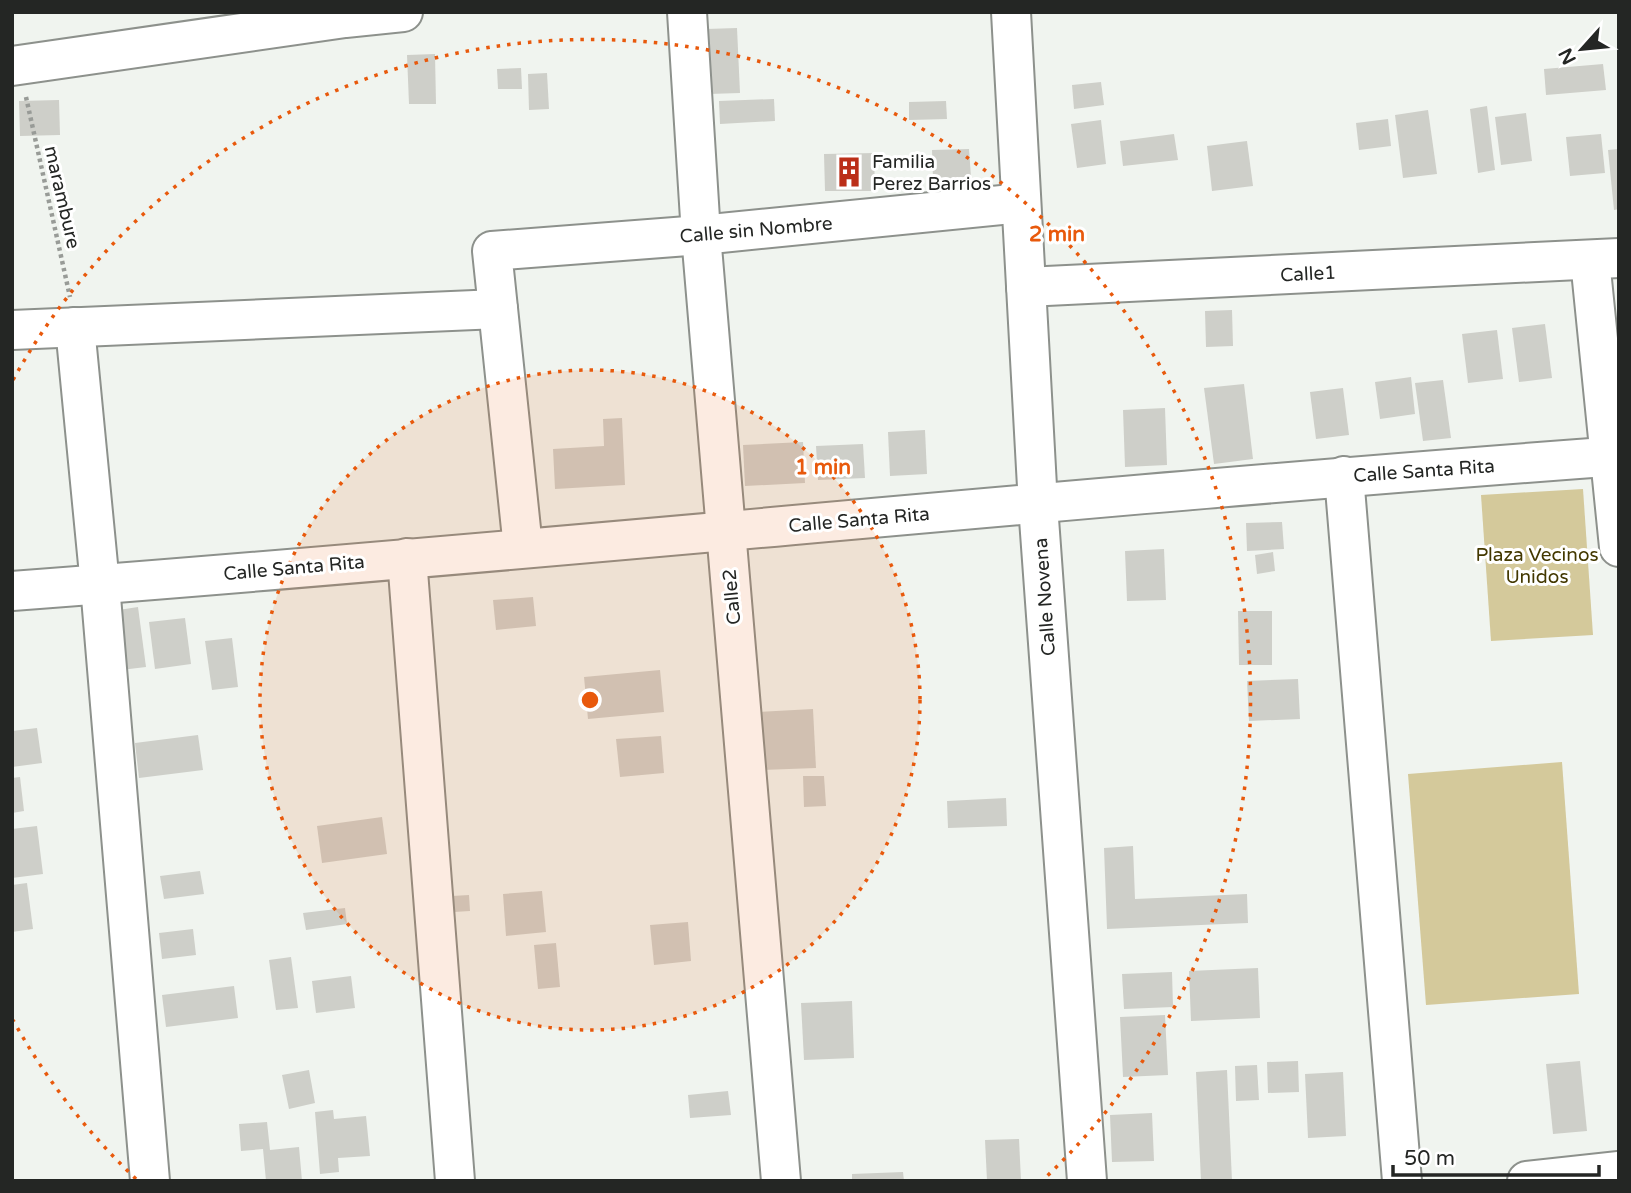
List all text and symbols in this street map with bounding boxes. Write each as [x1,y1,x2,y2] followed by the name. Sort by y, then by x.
[1547,14,1617,84] north arrow
[1554,44,1581,68] text: N
[40,144,85,251] street label: marambure
[872,151,991,195] place label: Familia Perez Barrios
[832,155,866,189] building icon: Familia Perez Barrios
[679,212,833,248] street label: Calle sin Nombre
[1029,222,1085,247] text: 2 min
[1279,262,1337,286] street label: Calle1
[795,455,851,480] text: 1 min
[1353,455,1496,487] street label: Calle Santa Rita
[787,503,931,537] street label: Calle Santa Rita
[1030,537,1060,657] street label: Calle Novena
[1475,544,1599,588] park label: Plaza Vecinos Unidos
[222,551,366,585] street label: Calle Santa Rita
[719,568,745,626] street label: Calle2
[578,688,602,712] centre of rings
[1393,1134,1600,1178] scale bar
[1404,1146,1455,1171] text: 50 m

